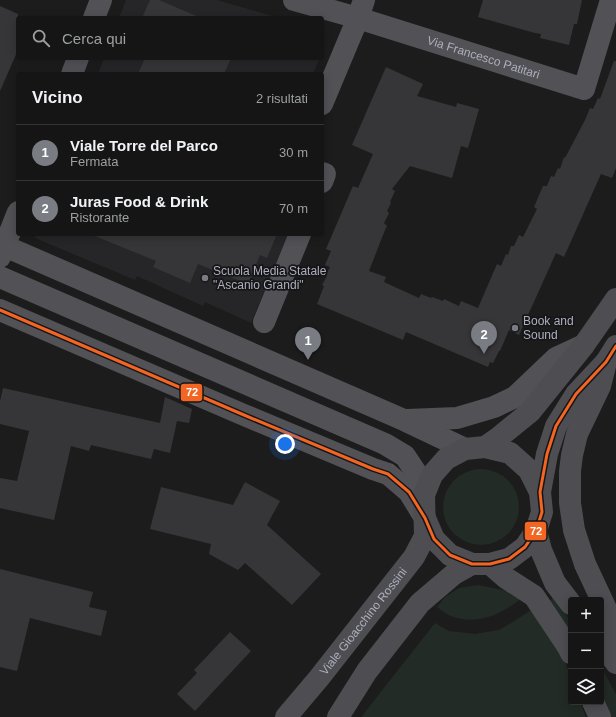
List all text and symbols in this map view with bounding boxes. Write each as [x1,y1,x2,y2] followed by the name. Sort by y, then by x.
[16,16,324,60] search box
[30,27,52,49] icon: search
[62,30,126,47] text: Cerca qui
[425,33,542,82] street label: Via Francesco Patitari
[32,88,83,107] text: Vicino
[256,91,308,106] text: 2 risultati
[70,137,218,154] text: Viale Torre del Parco
[41,145,49,160] text: 1
[279,145,308,160] text: 30 m
[70,154,118,169] text: Fermata
[70,193,208,210] text: Juras Food & Drink
[41,201,49,216] text: 2
[279,201,308,216] text: 70 m
[70,210,129,225] text: Ristorante
[213,264,327,292] place label: Scuola Media Statale "Ascanio Grandi"
[200,273,210,283] marker: Scuola Media Statale "Ascanio Grandi"
[523,314,574,342] place label: Book and Sound
[471,321,497,354] pin: 2
[510,323,520,333] marker: Book and Sound
[295,327,321,360] pin: 1
[180,383,203,402] line badge: 72
[186,386,198,398] text: 72
[275,434,295,454] your location
[524,521,547,541] line badge: 72
[530,525,542,537] text: 72
[317,565,410,678] street label: Viale Gioacchino Rossini
[568,597,604,705] map controls
[568,597,604,633] button: +
[568,633,604,669] button: −
[568,669,604,705] button: layers

